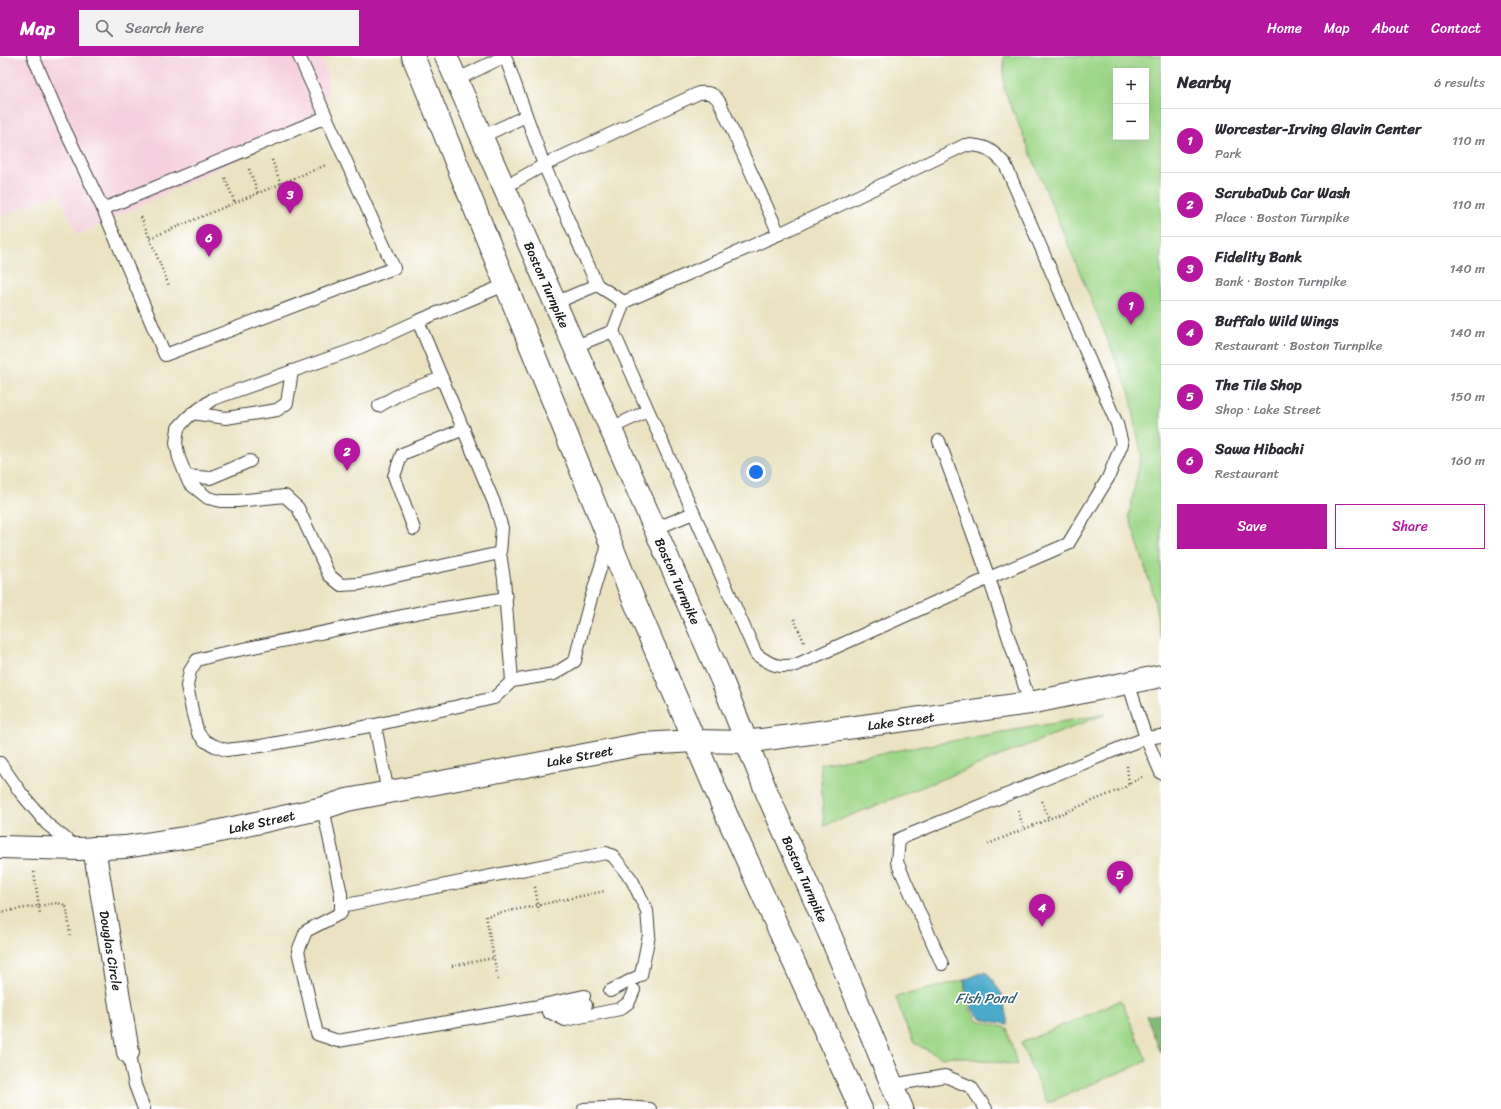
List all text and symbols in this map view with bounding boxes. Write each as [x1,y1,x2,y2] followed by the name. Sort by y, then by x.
[79,10,359,46] search box
[20,12,55,45] text: Map
[125,15,204,41] text: Search here
[1267,16,1302,41] text: Home
[1324,16,1350,41] text: Map
[1372,16,1409,41] text: About
[1431,16,1481,41] text: Contact
[93,17,115,39] icon: search
[1177,67,1231,97] text: Nearby
[1113,68,1149,140] map controls
[1113,68,1149,104] button: +
[1434,71,1485,94] text: 6 results
[1113,104,1149,140] button: −
[1215,116,1421,142] text: Worcester-Irving Glavin Center
[1187,129,1193,152] text: 1
[1452,129,1485,152] text: 110 m
[1215,142,1242,165] text: Park
[1215,180,1350,206] text: ScrubaDub Car Wash
[277,181,303,214] pin: 3
[1186,193,1194,216] text: 2
[1452,193,1485,216] text: 110 m
[1215,206,1349,229] text: Place · Boston Turnpike
[196,224,222,257] pin: 6
[518,237,576,332] street label: Boston Turnpike
[1215,244,1302,270] text: Fidelity Bank
[1186,257,1194,280] text: 3
[1450,257,1485,280] text: 140 m
[1215,270,1347,293] text: Bank · Boston Turnpike
[1118,292,1144,325] pin: 1
[1215,308,1338,334] text: Buffalo Wild Wings
[1186,321,1194,344] text: 4
[1450,321,1485,344] text: 140 m
[1215,334,1382,357] text: Restaurant · Boston Turnpike
[1215,372,1302,398] text: The Tile Shop
[1186,385,1194,408] text: 5
[1450,385,1485,408] text: 150 m
[1215,398,1321,421] text: Shop · Lake Street
[1215,436,1304,462] text: Sawa Hibachi
[334,438,360,471] pin: 2
[1186,449,1194,472] text: 6
[1450,449,1485,472] text: 160 m
[746,462,766,482] your location
[1215,462,1279,485] text: Restaurant
[1177,504,1327,549] button: Save
[1335,504,1485,549] button: Share
[649,534,707,629] street label: Boston Turnpike
[866,705,936,737] street label: Lake Street
[544,738,615,773] street label: Lake Street
[226,803,297,840] street label: Lake Street
[776,832,835,926] street label: Boston Turnpike
[1107,861,1133,894] pin: 5
[1029,894,1055,927] pin: 4
[93,909,129,993] street label: Douglas Circle
[955,986,1018,1011] water label: Fish Pond

